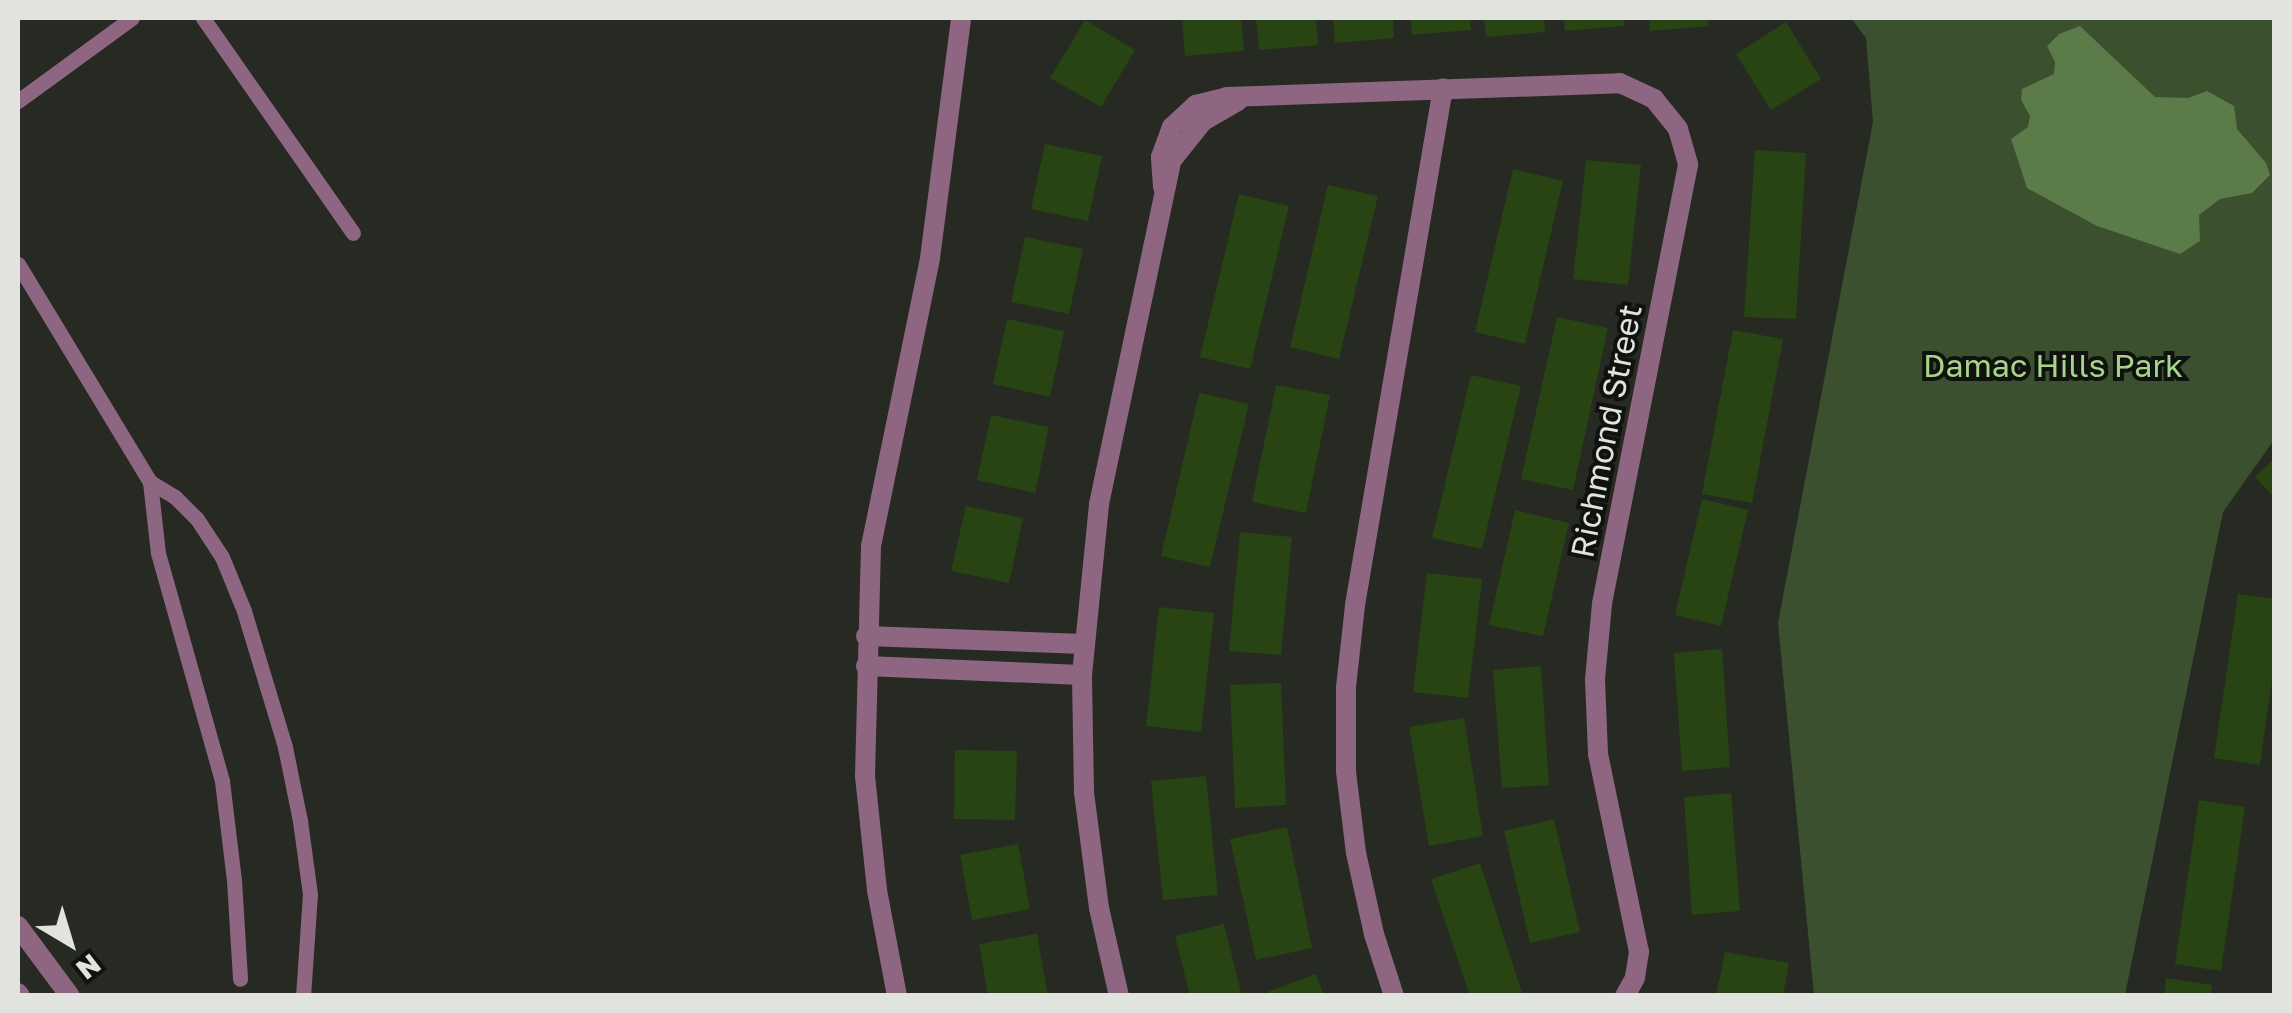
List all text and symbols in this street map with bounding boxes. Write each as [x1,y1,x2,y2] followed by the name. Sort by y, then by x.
[1563,301,1649,561] street label: Richmond Street
[1923,346,2183,384] park label: Damac Hills Park
[20,893,120,993] north arrow
[70,947,107,987] text: N

